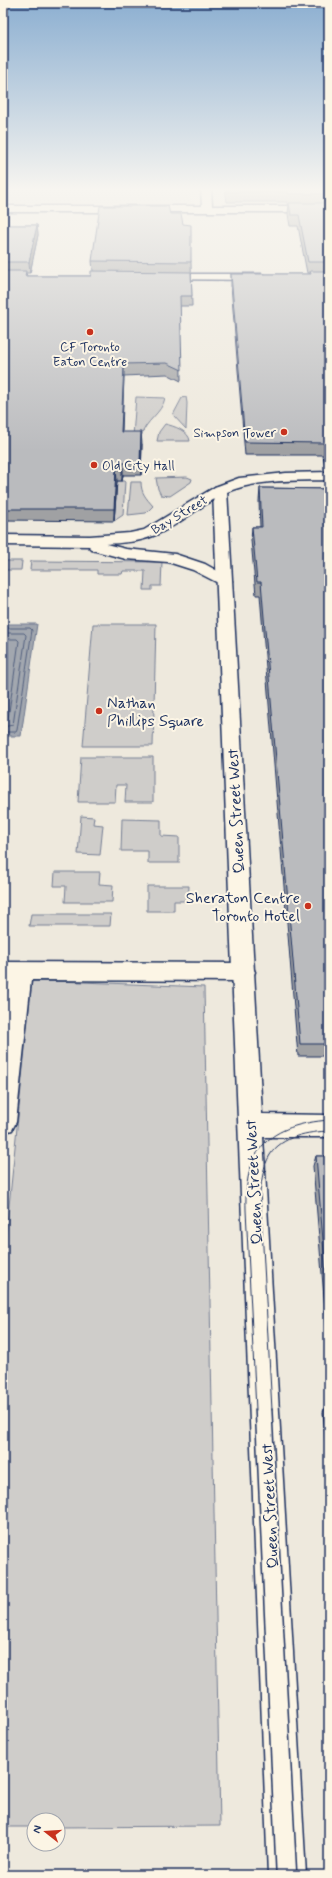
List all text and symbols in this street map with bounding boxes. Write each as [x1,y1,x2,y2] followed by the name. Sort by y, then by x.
[85,327,95,337] marker: CF Toronto Eaton Centre
[53,339,127,371] place label: CF Toronto Eaton Centre
[193,425,277,442] place label: Simpson Tower
[279,427,289,437] marker: Simpson Tower
[102,458,175,475] place label: Old City Hall
[89,460,99,470] marker: Old City Hall
[148,492,211,539] street label: Bay Street
[107,693,204,732] place label: Nathan Phillips Square
[94,706,104,716] marker: Nathan Phillips Square
[223,748,250,874] street label: Queen Street West
[186,888,300,927] place label: Sheraton Centre Toronto Hotel
[303,901,313,911] marker: Sheraton Centre Toronto Hotel
[241,1119,268,1245] street label: Queen Street West
[257,1443,284,1569] street label: Queen Street West
[26,1812,66,1852] north arrow
[30,1824,45,1835] text: N

